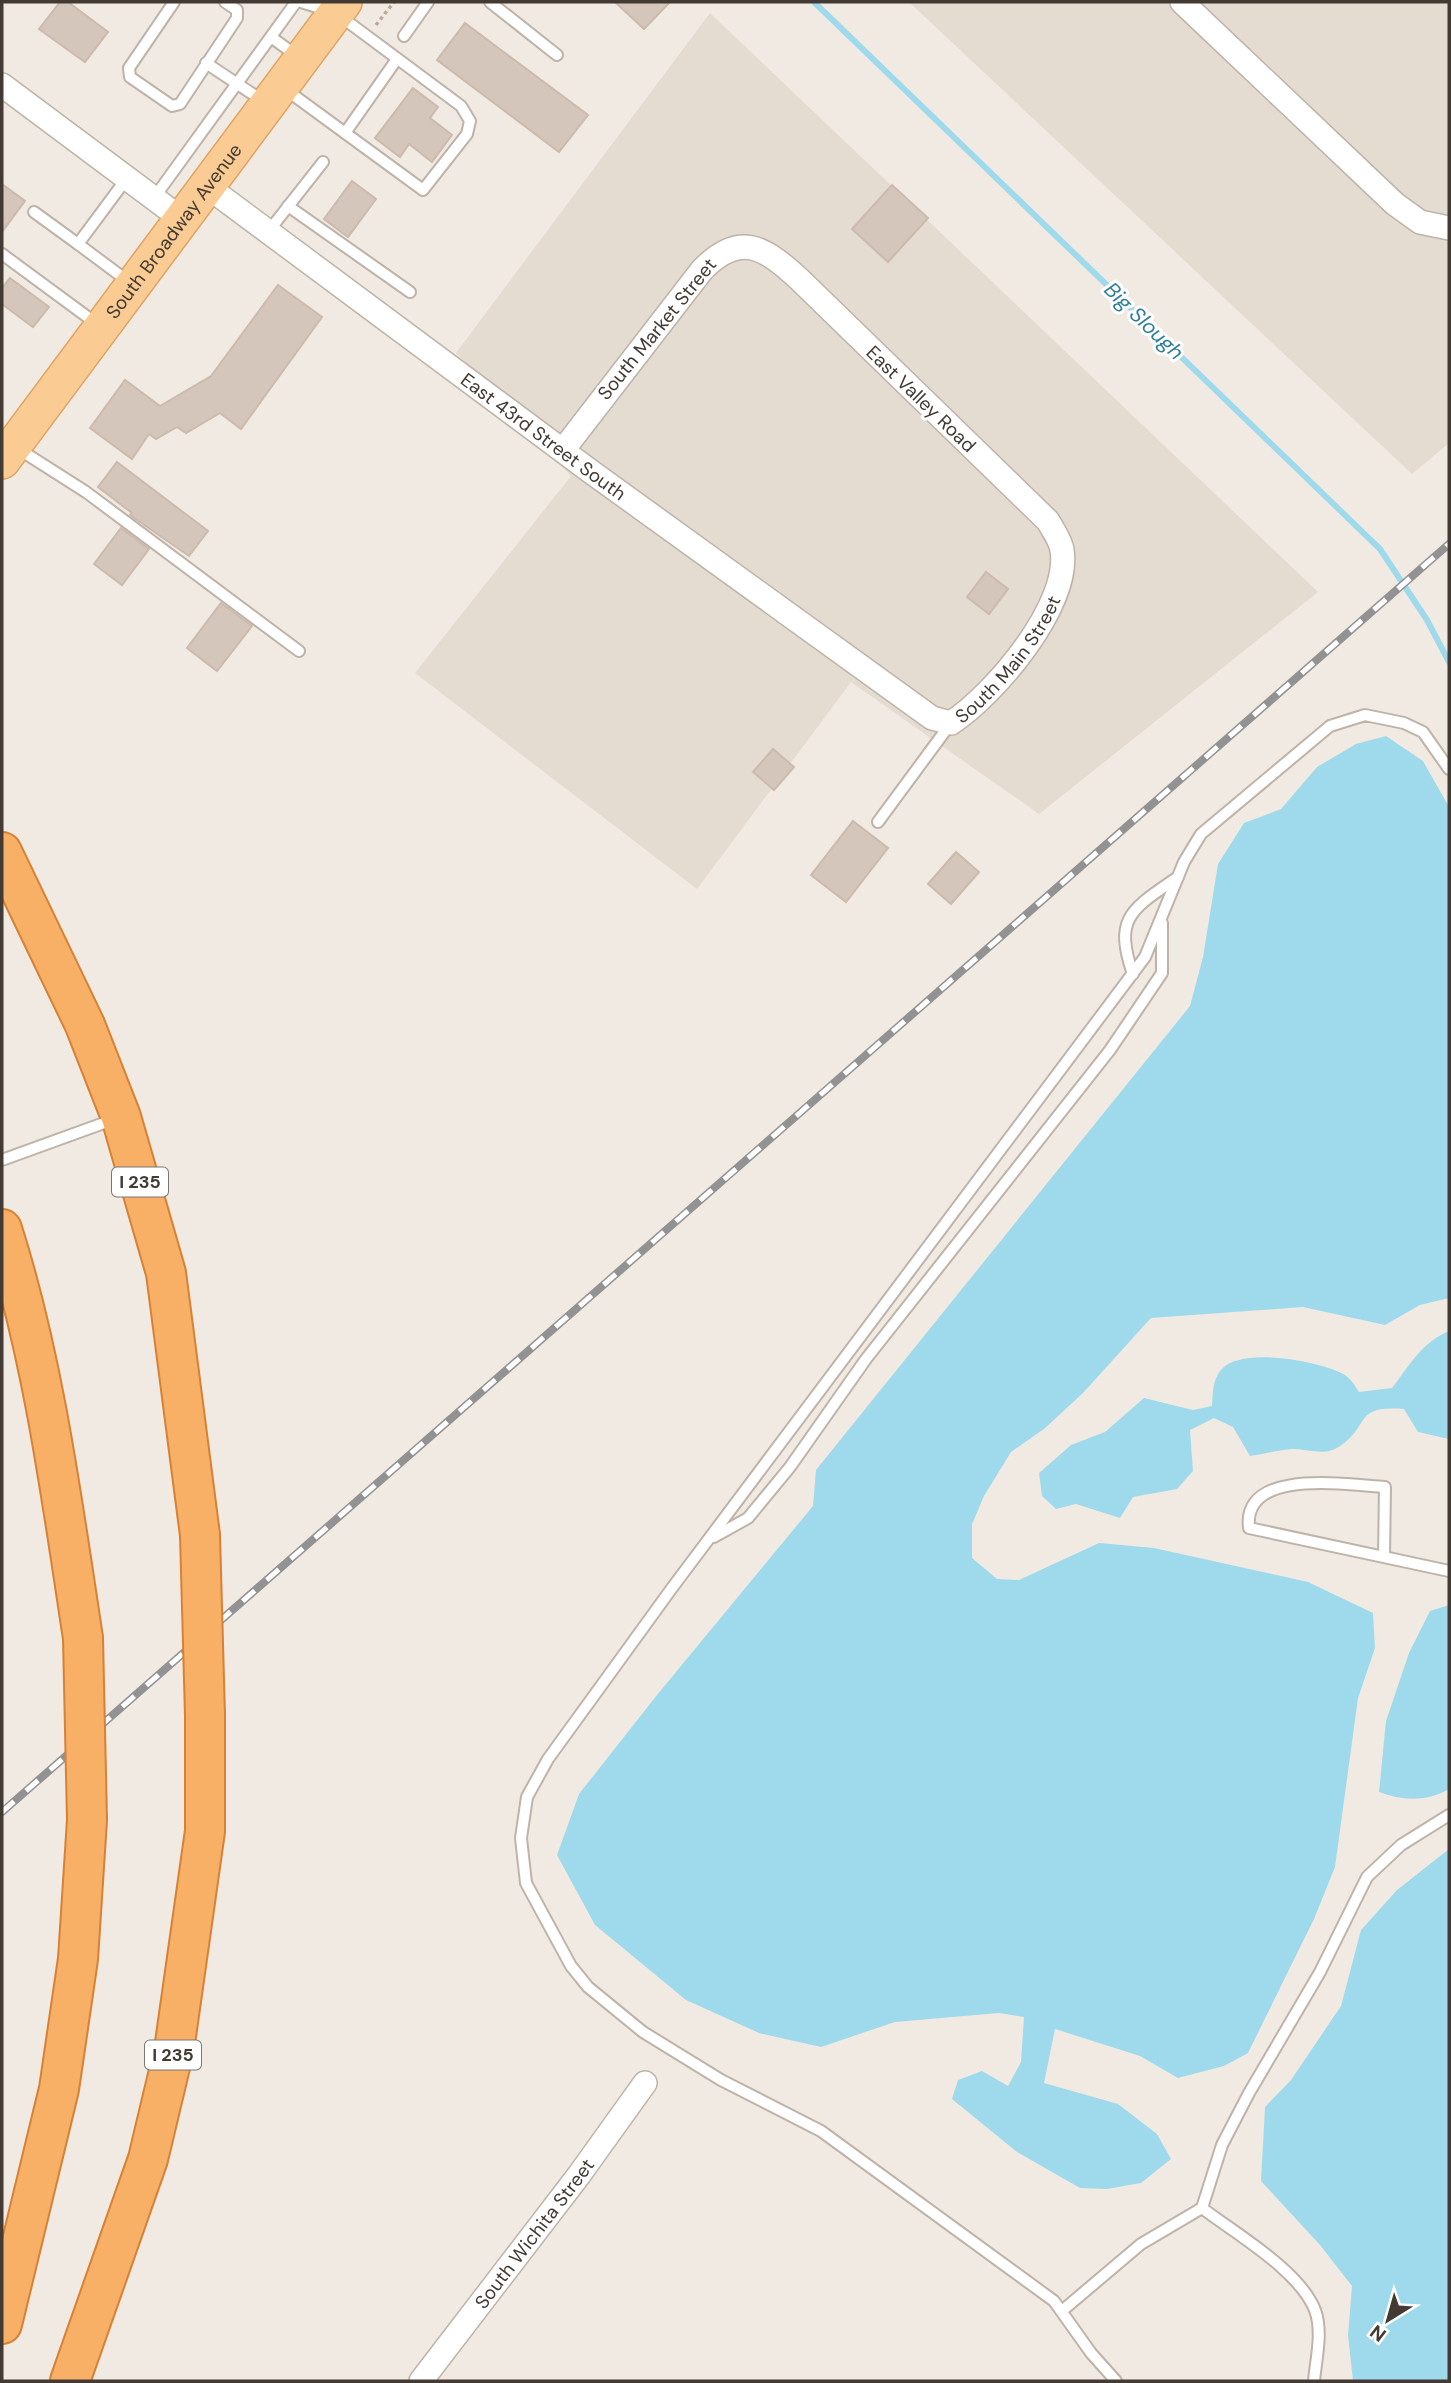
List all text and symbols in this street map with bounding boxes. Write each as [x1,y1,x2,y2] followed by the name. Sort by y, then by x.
[100,138,247,324] street label: South Broadway Avenue
[592,253,722,405] street label: South Market Street
[1098,276,1190,366] water label: Big Slough
[861,340,981,458] street label: East Valley Road
[456,367,631,506] street label: East 43rd Street South
[950,592,1066,729] street label: South Main Street
[112,1168,168,1196] road number: I 235
[145,2040,201,2070] road number: I 235
[469,2153,600,2314] street label: South Wichita Street
[1353,2285,1423,2355] north arrow
[1365,2319,1391,2347] text: N

